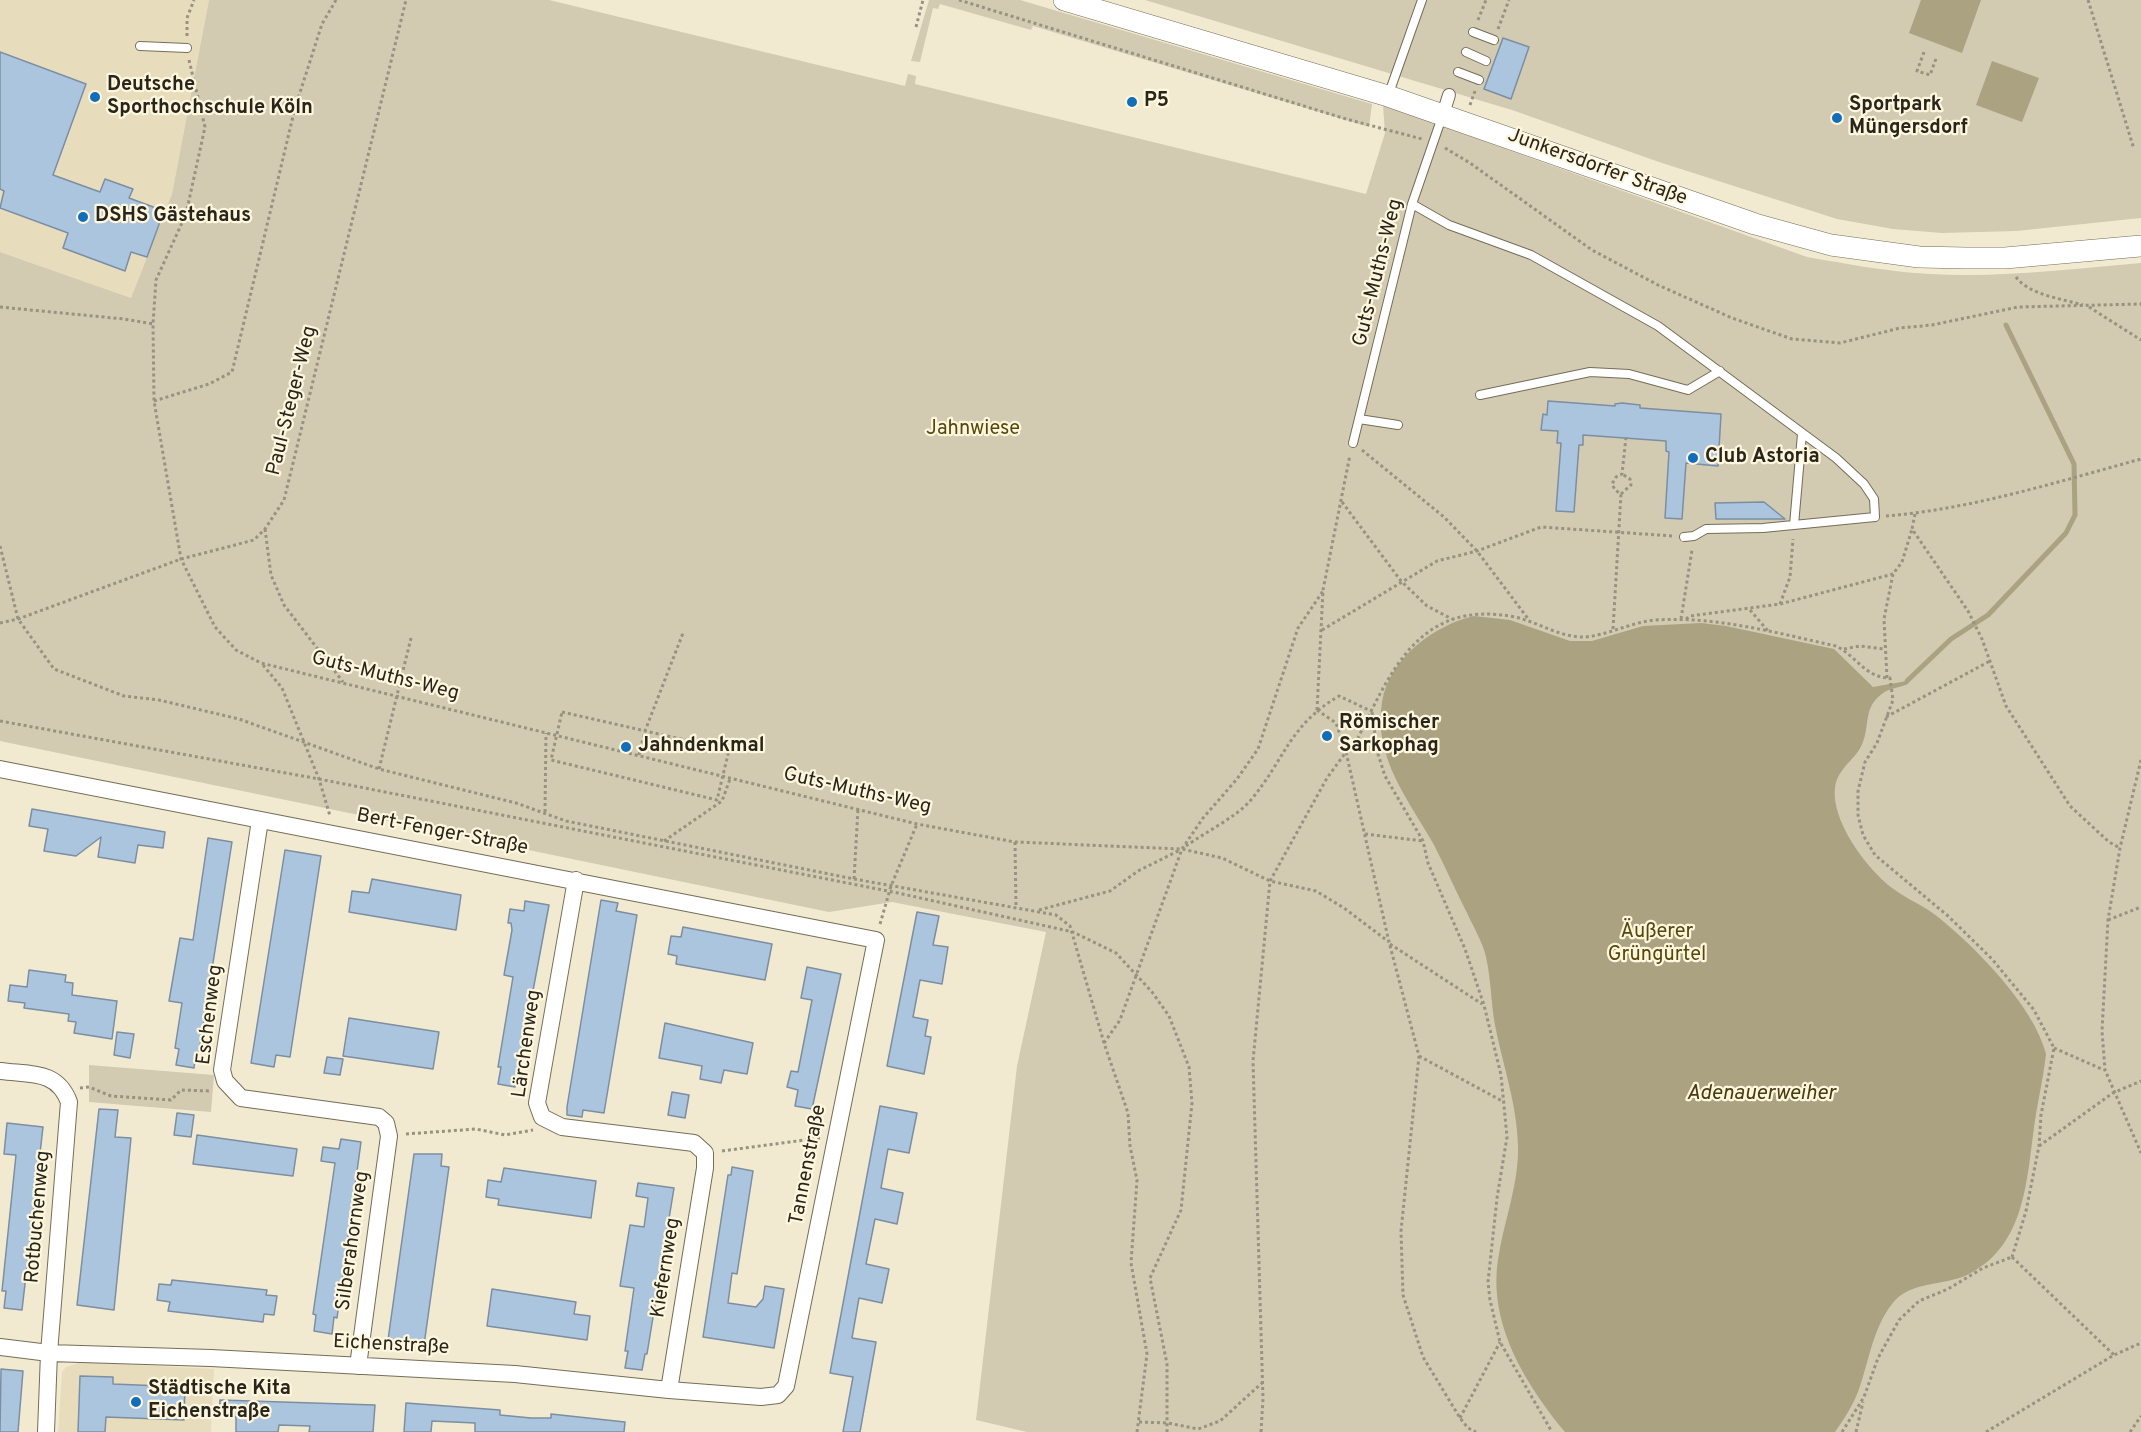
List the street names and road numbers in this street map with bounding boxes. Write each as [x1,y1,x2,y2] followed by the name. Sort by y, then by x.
[1504,124,1690,212] street label: Junkersdorfer Straße
[1349,197,1409,349] street label: Guts-Muths-Weg
[263,324,323,478] street label: Paul-Steger-Weg
[309,647,461,707] street label: Guts-Muths-Weg
[781,763,933,821] street label: Guts-Muths-Weg
[354,805,530,861] street label: Bert-Fenger-Straße
[193,963,229,1067] street label: Eschenweg
[509,988,547,1100] street label: Lärchenweg
[786,1103,832,1227] street label: Tannenstraße
[21,1150,57,1284] street label: Rotbuchenweg
[332,1170,376,1312] street label: Silberahornweg
[647,1216,687,1320] street label: Kiefernweg
[332,1331,450,1361] street label: Eichenstraße

